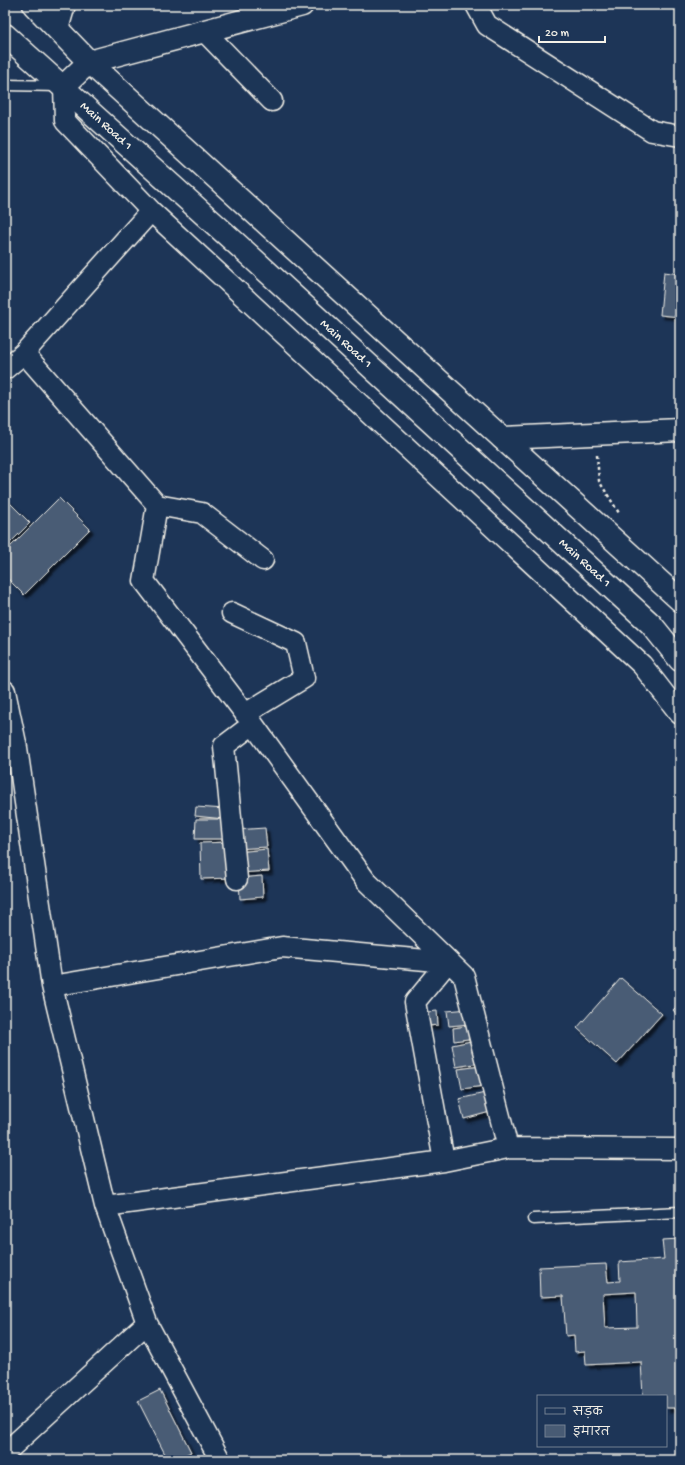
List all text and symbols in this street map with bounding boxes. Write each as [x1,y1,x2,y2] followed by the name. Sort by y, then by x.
[539,18,605,44] scale bar
[545,27,570,41] text: 20 m
[77,99,135,153] street label: Main Road 1
[317,316,375,371] street label: Main Road 1
[555,535,614,591] street label: Main Road 1
[537,1395,667,1447] legend
[572,1406,604,1420] text: सड़क
[573,1425,611,1440] text: इमारत

